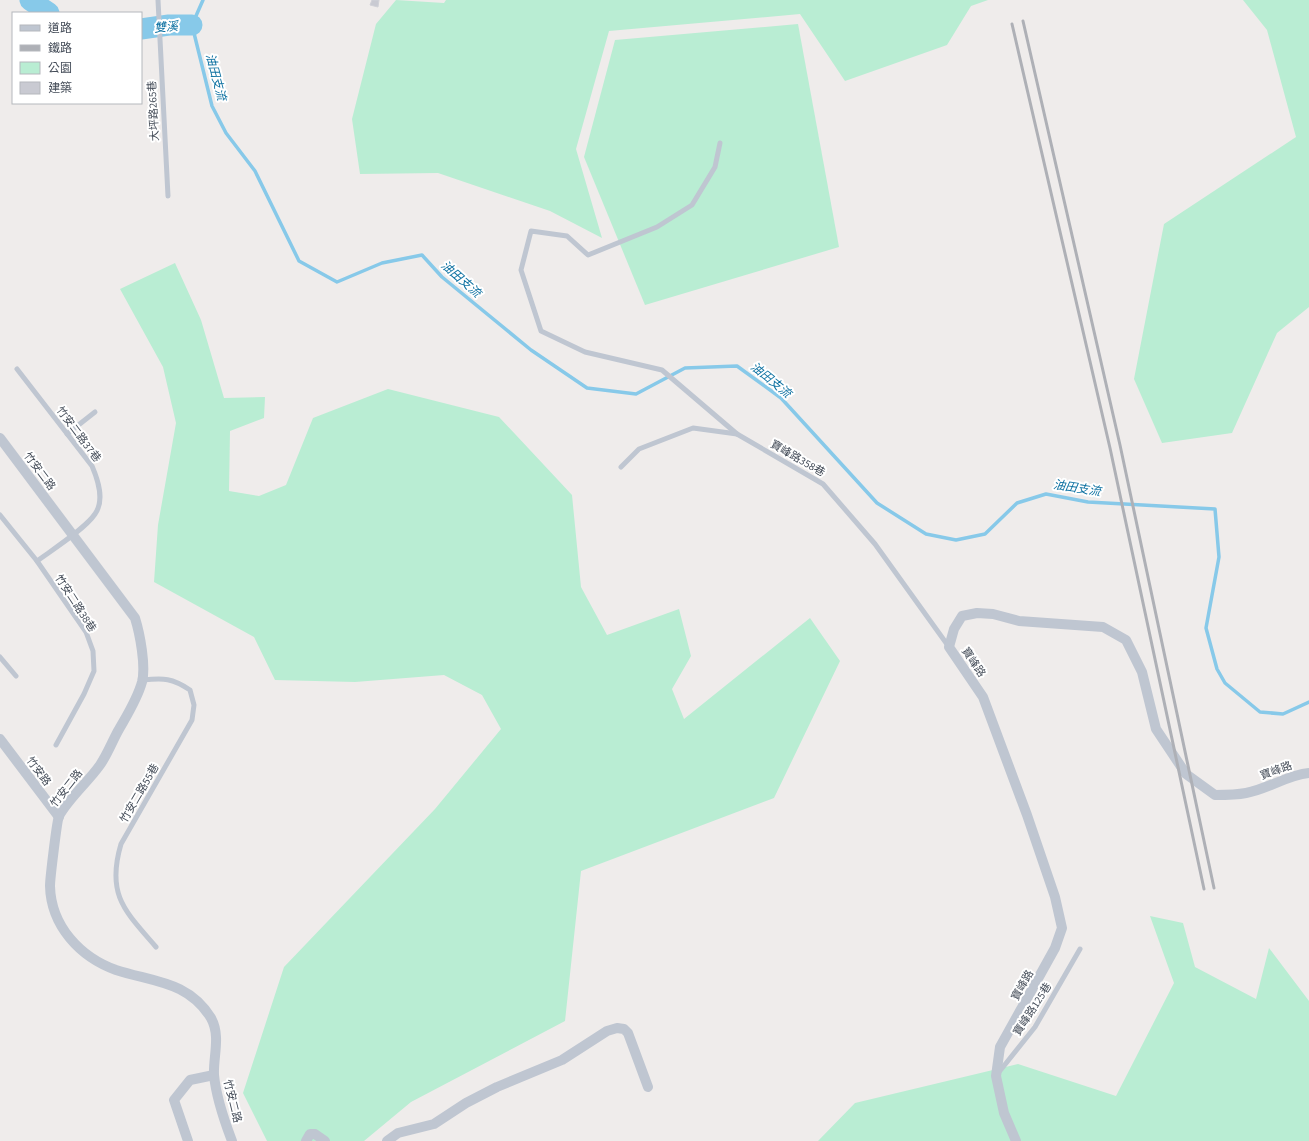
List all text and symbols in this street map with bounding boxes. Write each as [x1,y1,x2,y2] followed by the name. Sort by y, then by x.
[12,12,142,104] legend
[153,18,181,37] water label: 雙溪
[48,20,72,37] text: 道路
[48,40,72,57] text: 鐵路
[201,52,230,104] water label: 油田支流
[48,60,72,77] text: 公園
[48,80,72,97] text: 建築
[144,80,163,142] street label: 大坪路265巷
[437,257,486,303] water label: 油田支流
[747,359,796,403] water label: 油田支流
[53,403,104,465] street label: 竹安二路37巷
[768,437,828,480] street label: 寶峰路358巷
[20,449,59,493] street label: 竹安二路
[1052,476,1104,501] water label: 油田支流
[51,572,100,635] street label: 竹安二路38巷
[958,644,989,680] street label: 寶峰路
[23,754,55,789] street label: 竹安路
[1258,758,1294,783] street label: 寶峰路
[116,761,162,826] street label: 竹安二路55巷
[47,766,86,810] street label: 竹安二路
[1008,967,1037,1003] street label: 寶峰路
[1010,980,1055,1039] street label: 寶峰路125巷
[220,1078,245,1124] street label: 竹安二路

